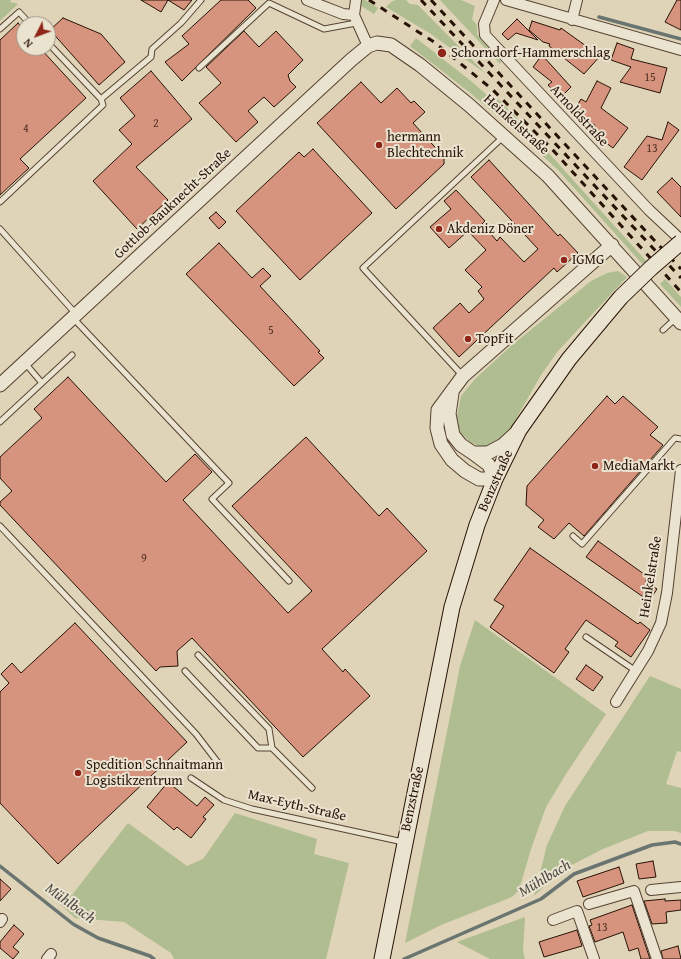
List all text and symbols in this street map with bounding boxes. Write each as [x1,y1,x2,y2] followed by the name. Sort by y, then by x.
[16,16,56,56] north arrow
[19,35,36,51] text: N
[451,45,610,61] place label: Schorndorf-Hammerschlag
[436,47,448,59] marker: Schorndorf-Hammerschlag
[644,71,656,85] house number: 15
[546,82,612,150] street label: Arnoldstraße
[480,91,552,159] street label: Heinkelstraße
[153,117,159,131] house number: 2
[23,122,29,136] house number: 4
[387,129,464,162] place label: hermann Blechtechnik
[374,140,384,150] marker: hermann Blechtechnik
[646,142,658,156] house number: 13
[111,145,235,263] street label: Gottlob-Bauknecht-Straße
[447,221,533,237] place label: Akdeniz Döner
[434,224,444,234] marker: Akdeniz Döner
[572,252,604,268] place label: IGMG
[559,255,569,265] marker: IGMG
[268,324,274,338] house number: 5
[476,331,514,347] place label: TopFit
[463,334,473,344] marker: TopFit
[475,447,517,515] street label: Benzstraße
[603,458,675,474] place label: MediaMarkt
[590,461,600,471] marker: MediaMarkt
[636,535,666,619] street label: Heinkelstraße
[141,552,147,566] house number: 9
[86,757,223,790] place label: Spedition Schnaitmann Logistikzentrum
[398,765,428,833] street label: Benzstraße
[73,768,83,778] marker: Spedition Schnaitmann Logistikzentrum
[246,787,348,825] street label: Max-Eyth-Straße
[516,856,574,902] water label: Mühlbach
[41,880,99,928] water label: Mühlbach
[596,921,608,935] house number: 13

